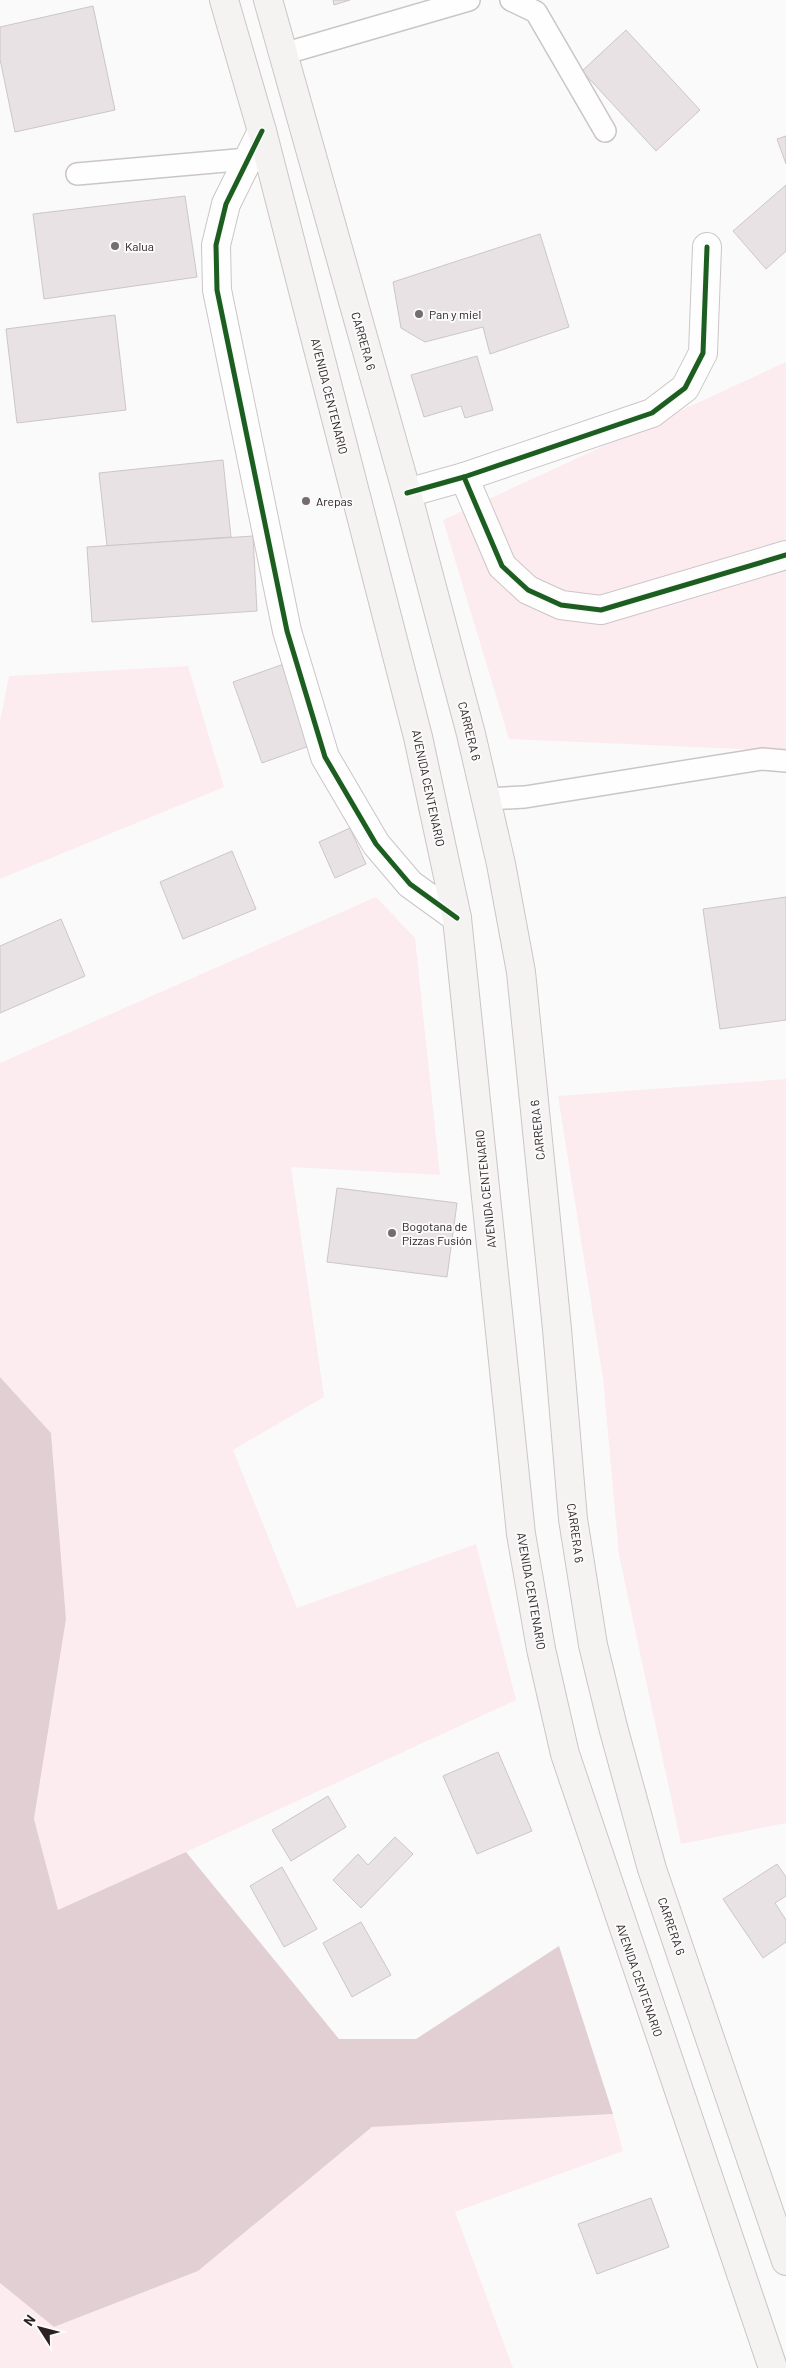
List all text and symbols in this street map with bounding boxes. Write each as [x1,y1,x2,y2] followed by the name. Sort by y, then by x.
[125,239,154,253] place label: Kalua
[109,240,121,252] marker: Kalua
[429,307,481,321] place label: Pan y miel
[413,308,425,320] marker: Pan y miel
[349,310,379,372] street label: CARRERA 6
[309,337,351,455] street label: AVENIDA CENTENARIO
[316,494,353,508] place label: Arepas
[300,495,312,507] marker: Arepas
[456,700,484,762] street label: CARRERA 6
[410,728,448,848] street label: AVENIDA CENTENARIO
[527,1099,547,1161] street label: CARRERA 6
[472,1129,498,1249] street label: AVENIDA CENTENARIO
[402,1219,472,1247] place label: Bogotana de Pizzas Fusión
[386,1227,398,1239] marker: Bogotana de Pizzas Fusión
[565,1502,587,1564] street label: CARRERA 6
[515,1531,549,1651] street label: AVENIDA CENTENARIO
[656,1895,688,1957] street label: CARRERA 6
[614,1921,666,2039] street label: AVENIDA CENTENARIO
[15,2303,65,2353] north arrow
[19,2311,39,2329] text: N

